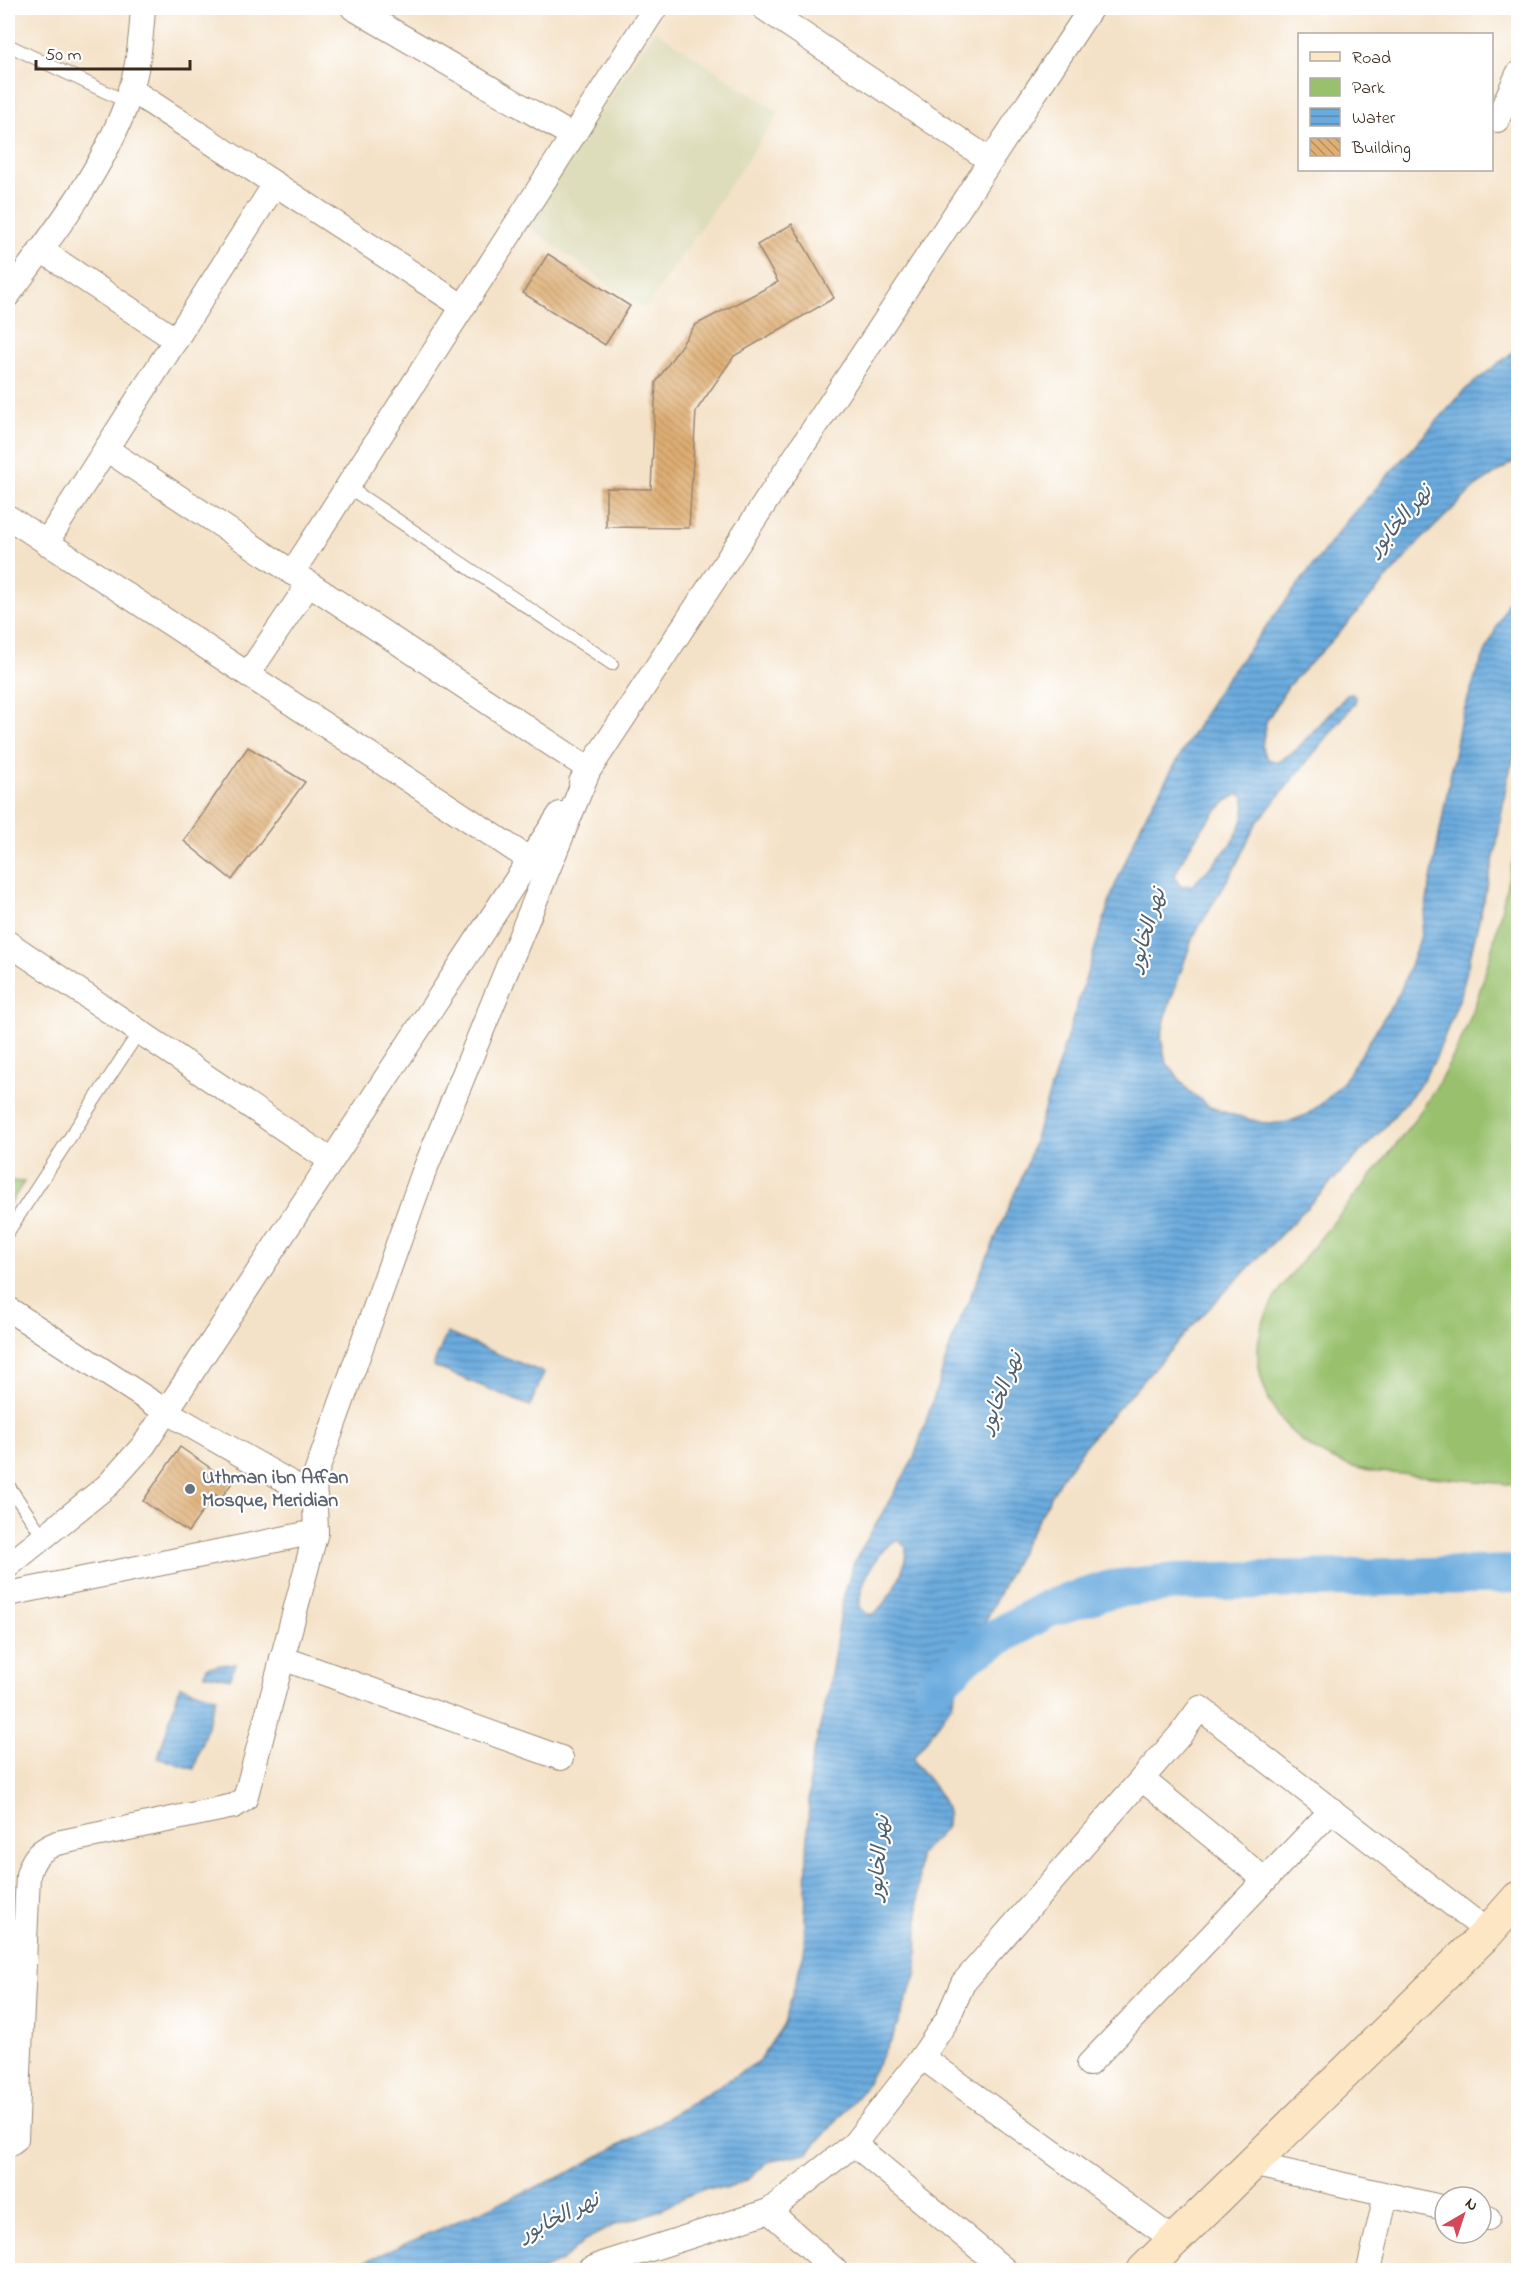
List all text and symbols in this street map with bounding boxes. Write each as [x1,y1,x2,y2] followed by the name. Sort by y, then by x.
[36,33,190,71] scale bar
[1298,33,1493,171] legend
[45,43,82,69] text: 50 m
[1352,46,1391,72] text: Road
[1352,76,1385,102] text: Park
[1352,106,1396,132] text: Water
[1351,136,1411,163] text: Building
[1360,477,1442,565] water label: نهر الخابور
[1120,883,1175,978] water label: نهر الخابور
[971,1346,1033,1441] water label: نهر الخابور
[202,1464,349,1516] place label: Uthman ibn Affan Mosque, Meridian
[183,1482,197,1496] marker: Uthman ibn Affan Mosque, Meridian
[861,1812,899,1905] water label: نهر الخابور
[512,2185,607,2251] water label: نهر الخابور
[1433,2185,1493,2245] north arrow
[1459,2192,1483,2218] text: N

